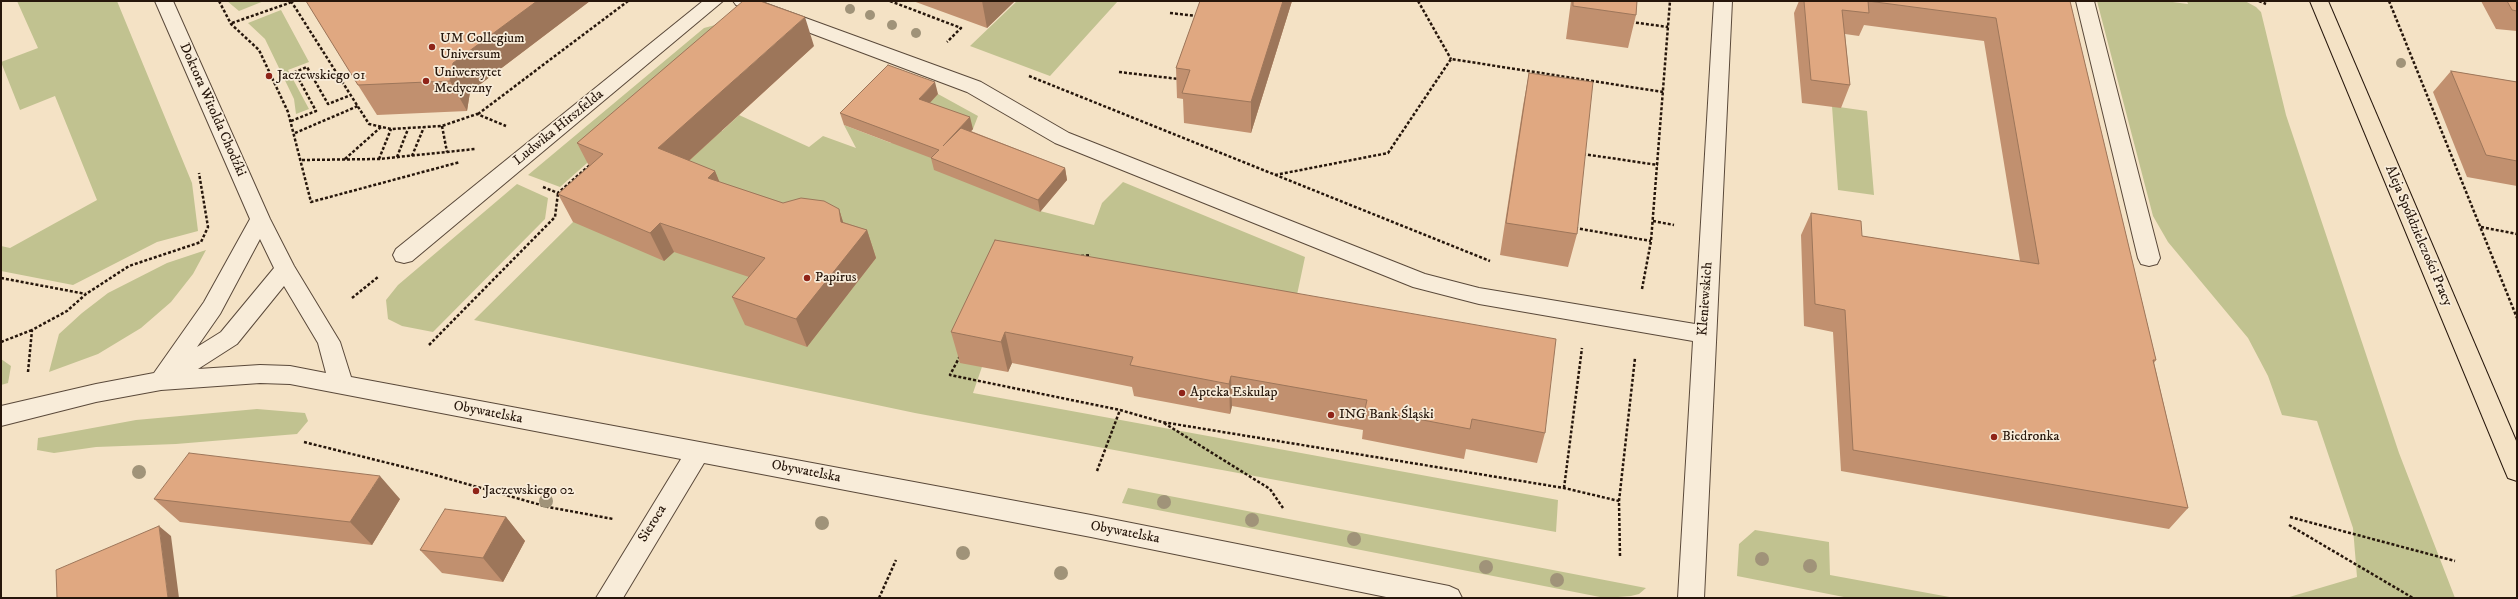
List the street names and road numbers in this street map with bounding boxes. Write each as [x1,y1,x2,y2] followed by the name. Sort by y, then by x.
[175,41,249,179] street label: Doktora Witolda Chodźki
[511,87,607,169] street label: Ludwika Hirszfelda
[2381,163,2455,309] street label: Aleja Spółdzielczości Pracy
[1695,261,1717,337] street label: Kleniewskich
[452,398,524,428] street label: Obywatelska
[770,457,842,487] street label: Obywatelska
[635,502,671,546] street label: Sieroca
[1089,518,1161,548] street label: Obywatelska

